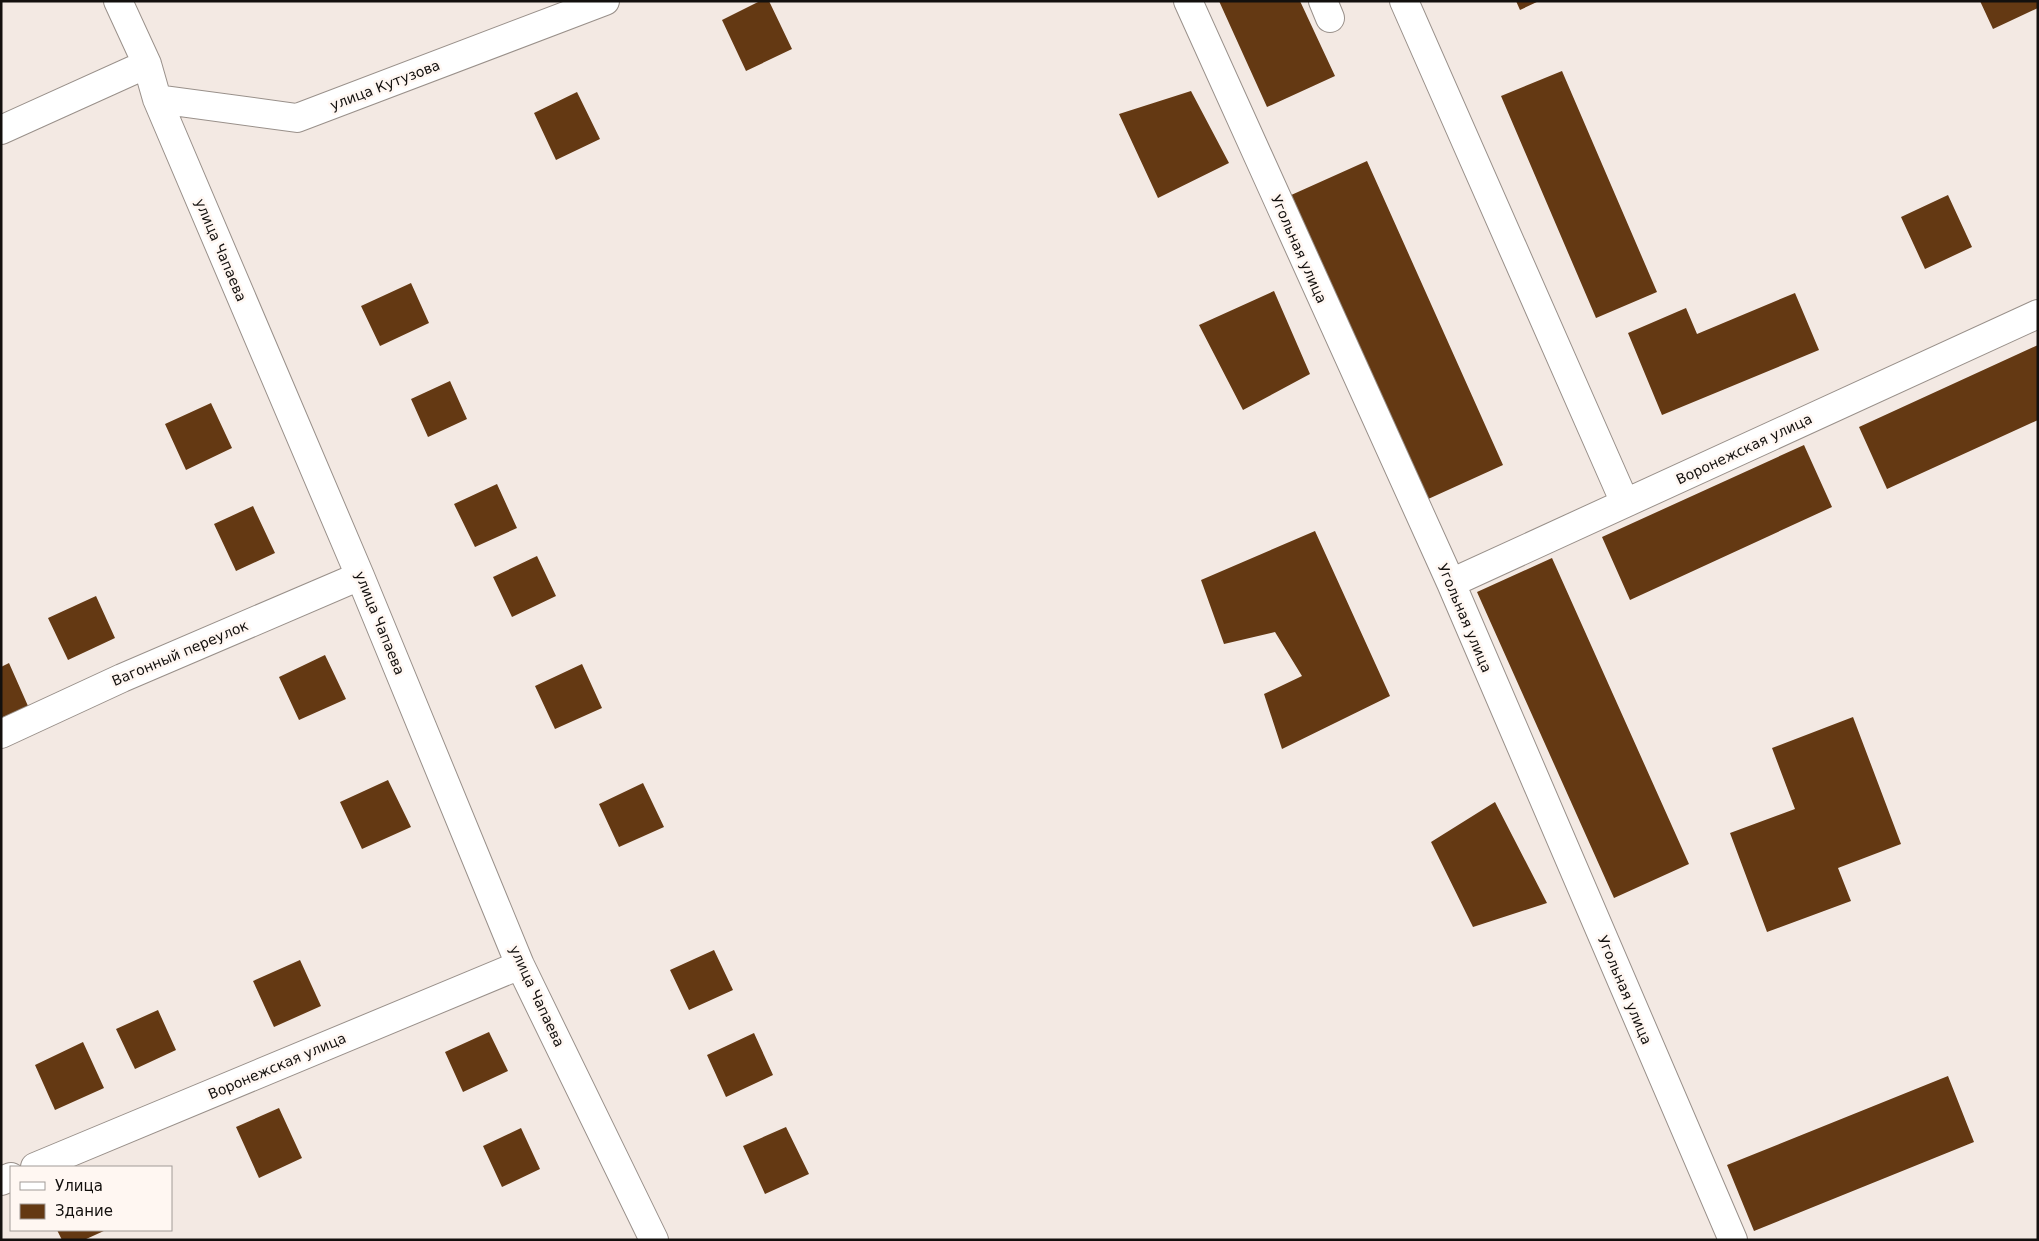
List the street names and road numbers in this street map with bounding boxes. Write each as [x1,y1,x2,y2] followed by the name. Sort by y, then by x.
[328,57,442,113] street label: улица Кутузова
[1268,192,1330,306] street label: Угольная улица
[192,196,250,304] street label: улица Чапаева
[1674,410,1814,488] street label: Воронежская улица
[1435,561,1495,675] street label: Угольная улица
[352,569,408,677] street label: улица Чапаева
[109,617,251,689] street label: Вагонный переулок
[1595,933,1655,1047] street label: Угольная улица
[506,943,568,1049] street label: улица Чапаева
[206,1030,348,1102] street label: Воронежская улица

